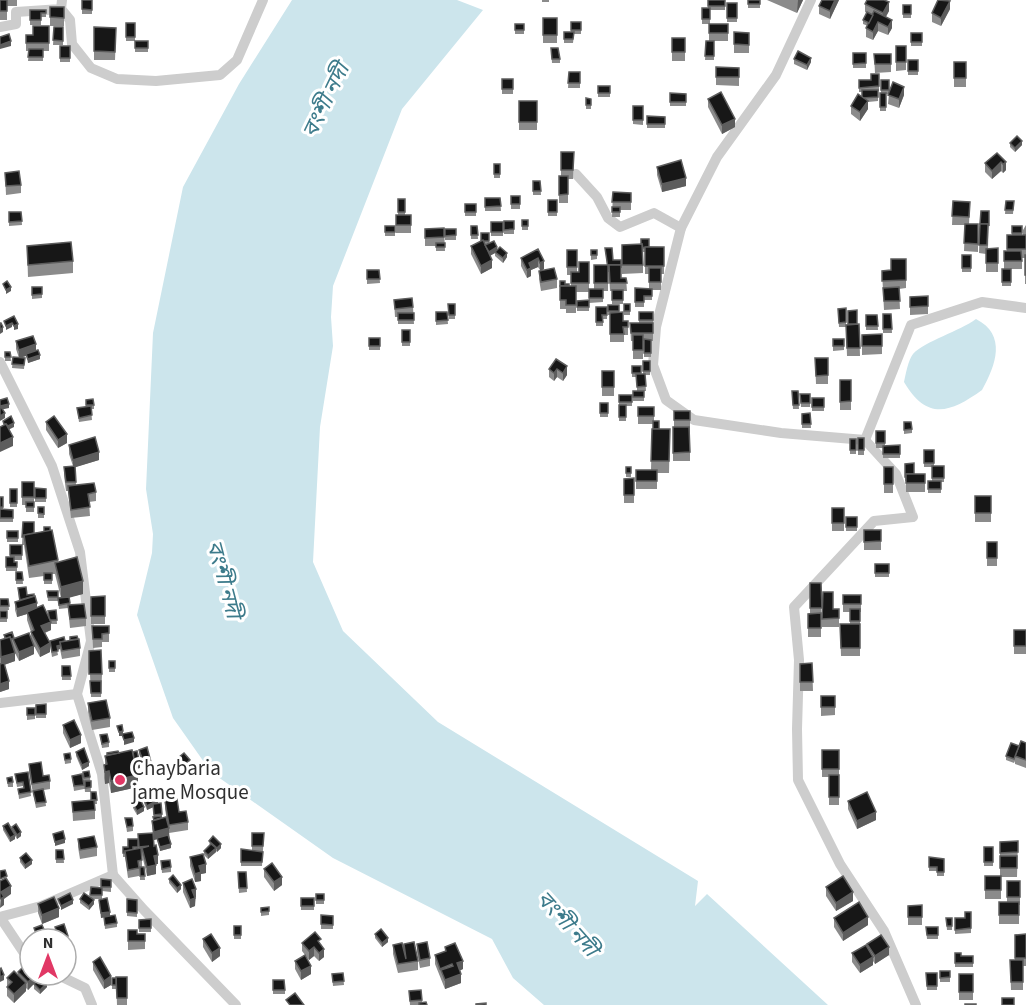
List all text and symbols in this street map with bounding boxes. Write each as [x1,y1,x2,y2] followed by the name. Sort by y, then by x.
[294,54,359,143] water label: বংশী নদী
[198,537,251,626] water label: বংশী নদী
[131,753,249,807] place label: Chaybaria jame Mosque
[113,773,127,787] marker: Chaybaria jame Mosque
[529,884,608,967] water label: বংশী নদী
[18,927,78,987] north arrow
[43,932,53,954] text: N

